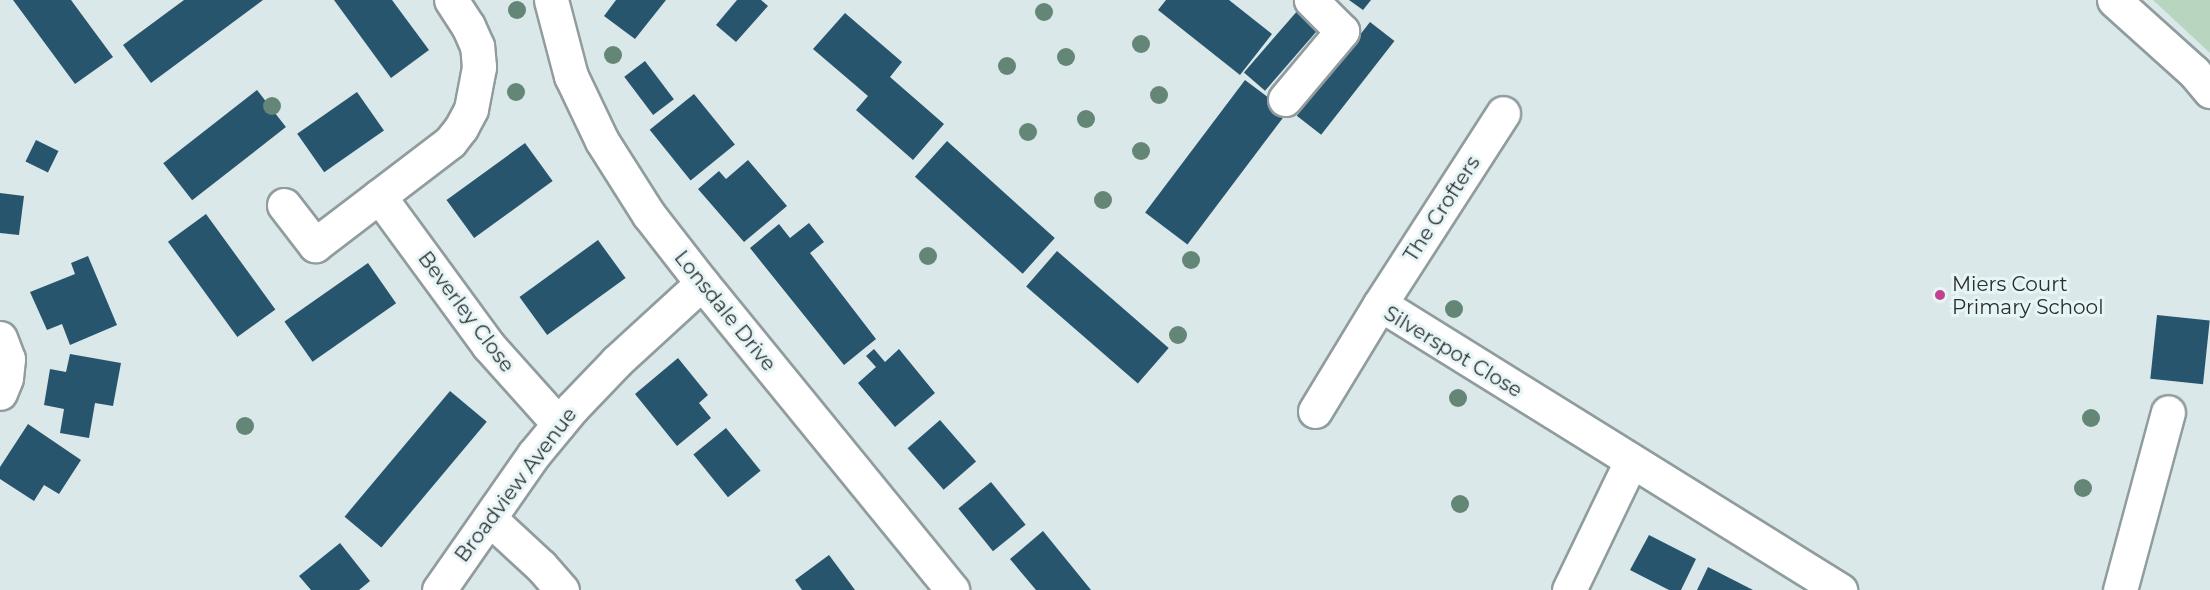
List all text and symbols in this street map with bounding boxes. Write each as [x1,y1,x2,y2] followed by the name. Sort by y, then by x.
[1399,152,1485,266] street label: The Crofters
[669,246,781,376] street label: Lonsdale Drive
[413,247,519,377] street label: Beverley Close
[1952,272,2104,319] place label: Miers Court Primary School
[1933,288,1947,302] marker: Miers Court Primary School
[1380,301,1526,403] street label: Silverspot Close
[450,403,582,567] street label: Broadview Avenue

